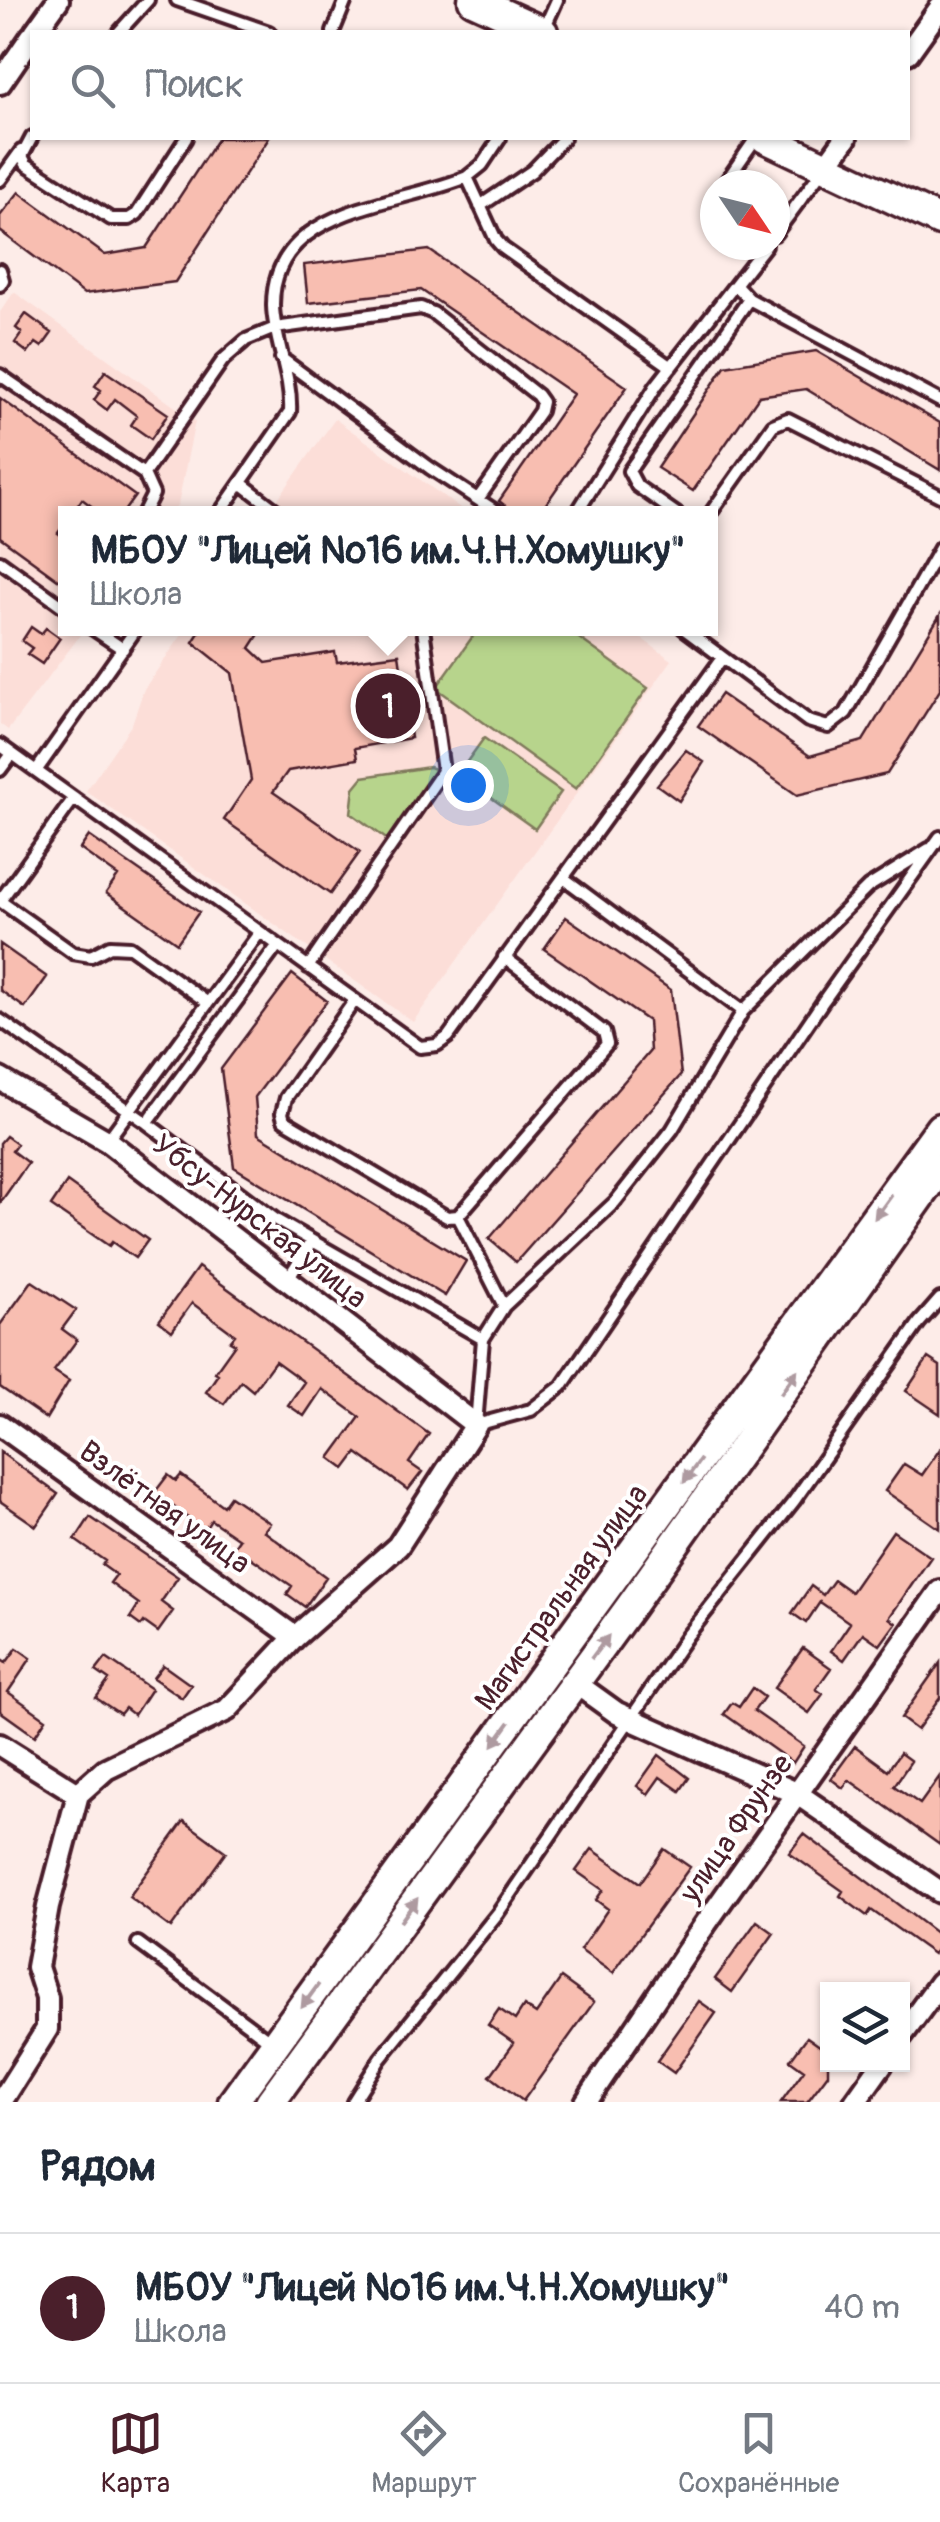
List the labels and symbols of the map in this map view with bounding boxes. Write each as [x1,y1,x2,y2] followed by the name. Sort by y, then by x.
[700,170,790,260] north arrow
[356,668,420,744] pin: 1
[443,760,494,811] your location
[145,1126,374,1317] street label: Убсу-Нурская улица
[874,1194,893,1221] one-way arrow
[779,1369,798,1396] one-way arrow
[72,1433,258,1582] street label: Взлётная улица
[683,1458,703,1484] one-way arrow
[467,1477,656,1718] street label: Магистральная улица
[590,1634,610,1660] one-way arrow
[492,1721,512,1747] one-way arrow
[671,1747,801,1910] street label: улица Фрунзе
[399,1897,418,1923] one-way arrow
[301,1983,320,2010] one-way arrow

